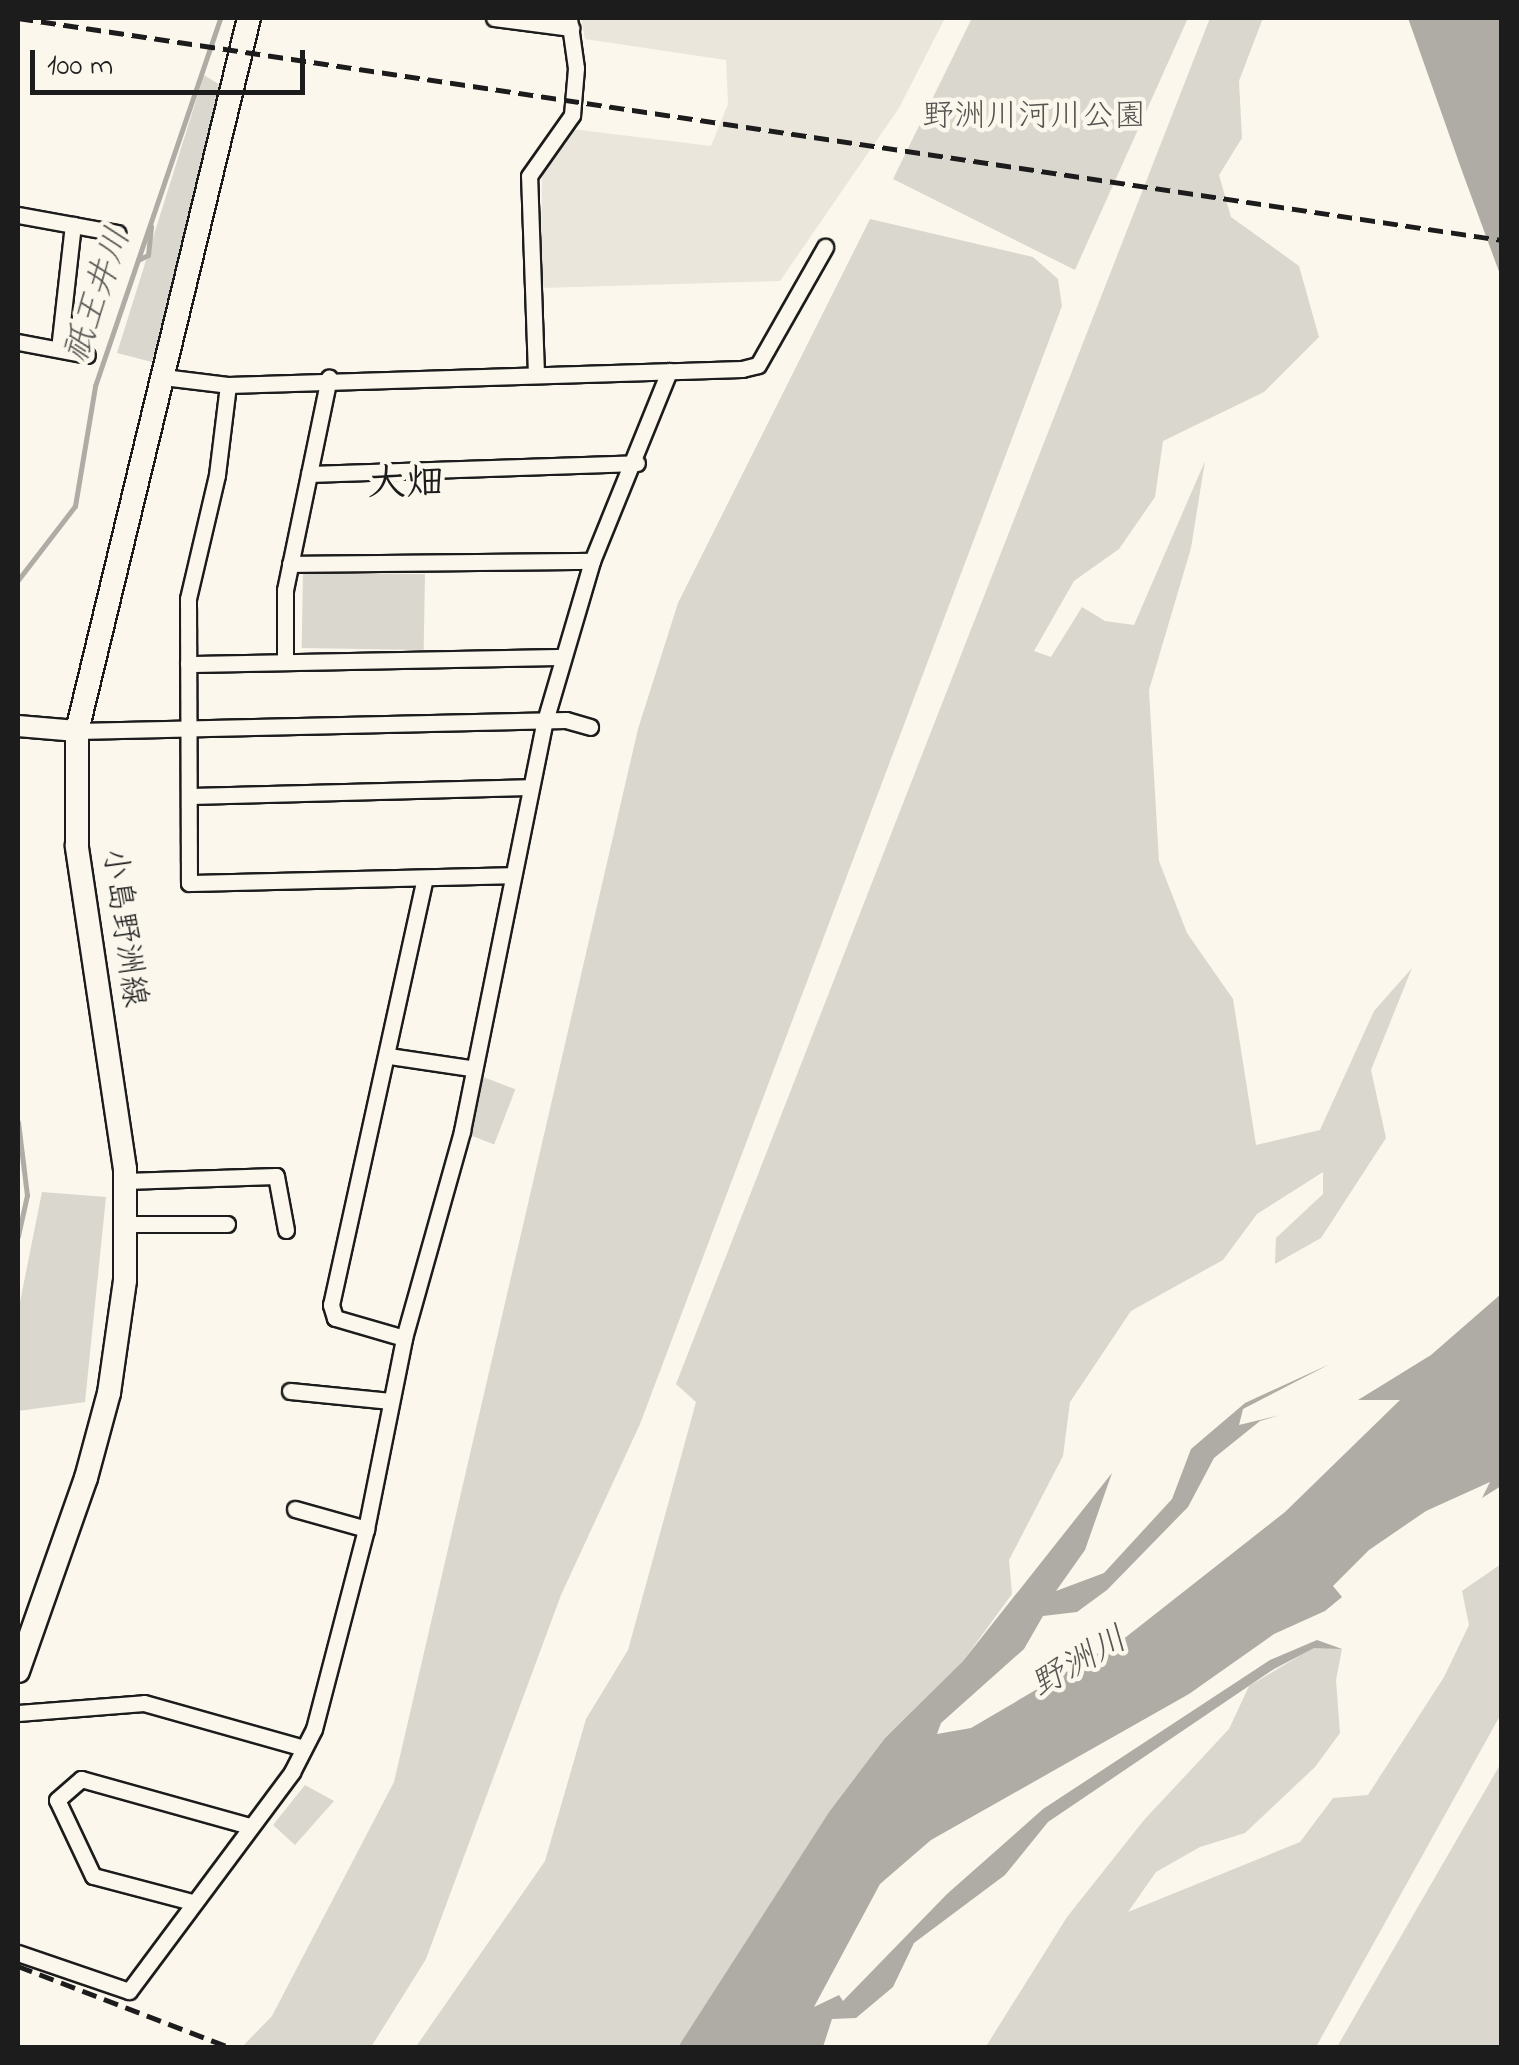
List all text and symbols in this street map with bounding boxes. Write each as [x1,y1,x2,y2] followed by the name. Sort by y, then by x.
[35,30,310,92] scale bar
[47,45,113,89] text: 100 m
[922,99,1146,137] park label: 野洲川河川公園
[56,223,142,369] water label: 祇王井川
[368,463,444,509] district label: 大畑
[92,846,152,1010] street label: 小島野洲線
[1024,1620,1136,1708] water label: 野洲川

